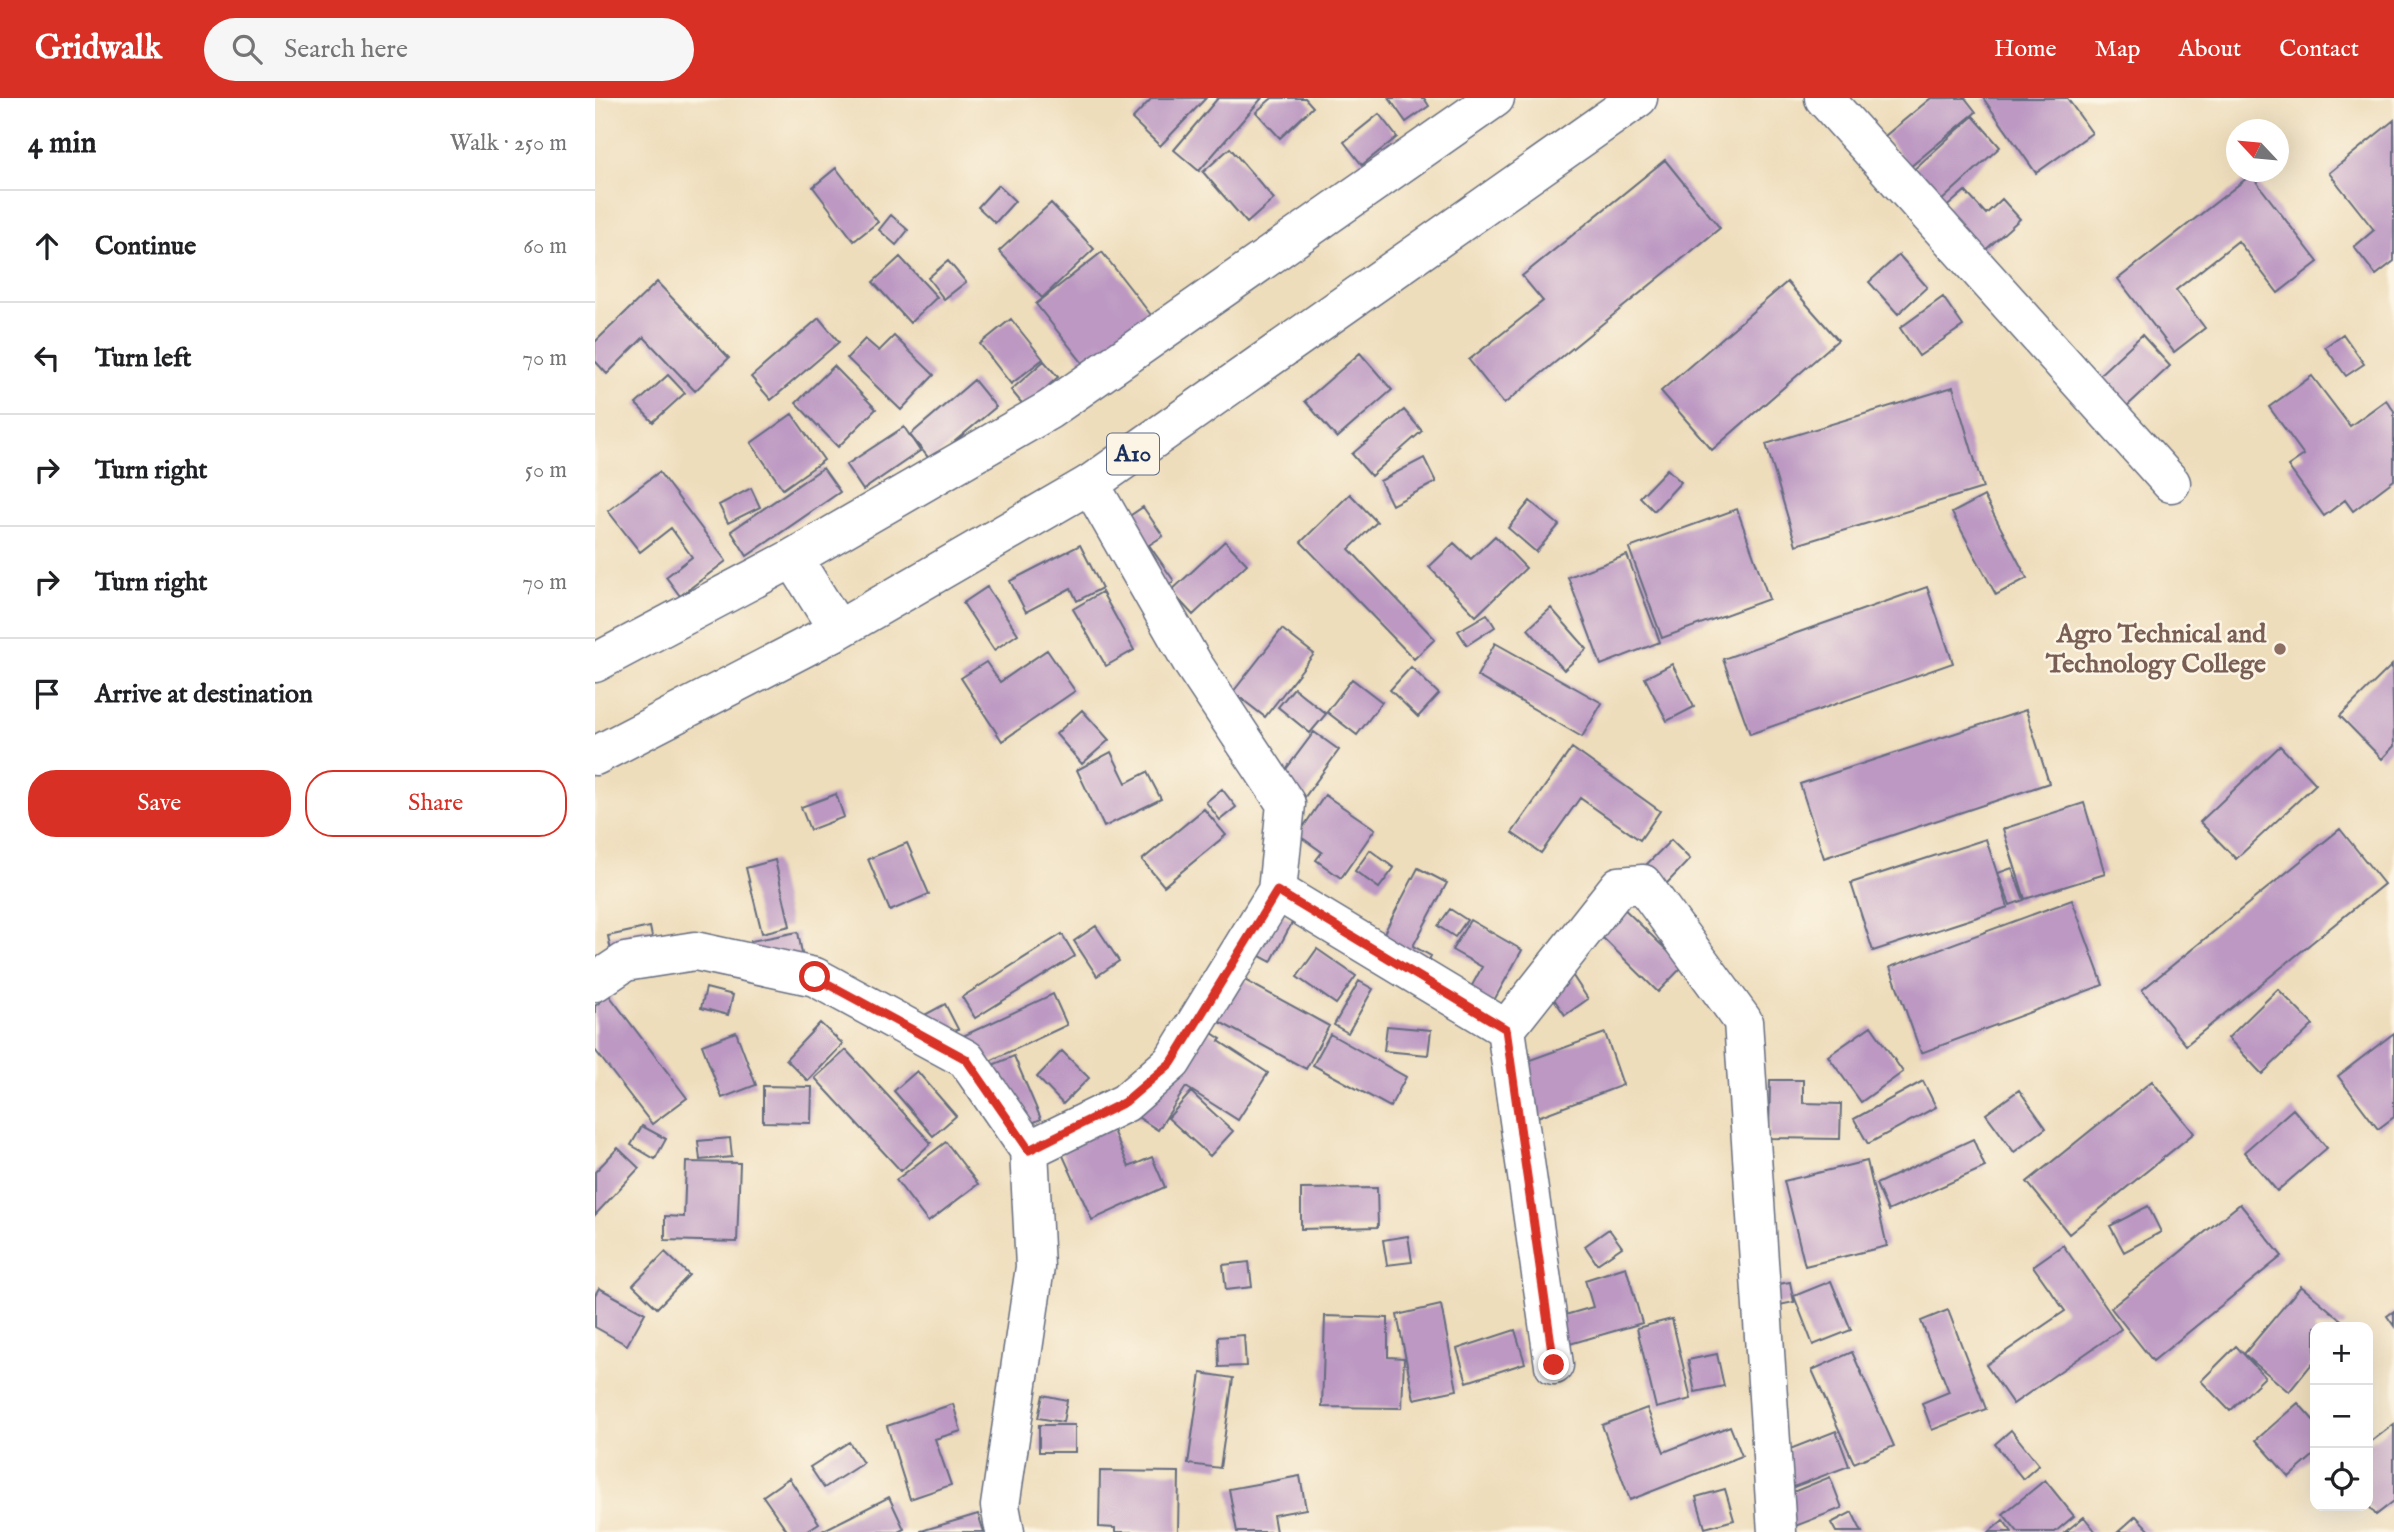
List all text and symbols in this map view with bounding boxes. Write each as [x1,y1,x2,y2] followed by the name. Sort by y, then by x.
[204,18,694,81] search box
[35,28,162,70] text: Gridwalk
[228,30,266,68] icon: search
[284,33,408,66] text: Search here
[1994,34,2057,65] text: Home
[2095,34,2141,65] text: Map
[2179,34,2241,65] text: About
[2279,34,2359,65] text: Contact
[2226,119,2289,182] north arrow
[28,125,96,163] text: 4 min
[450,129,567,158] text: Walk · 250 m
[28,227,66,265] icon: ahead
[95,230,196,263] text: Continue
[523,232,567,261] text: 60 m
[28,339,66,377] icon: left
[95,342,192,375] text: Turn left
[522,344,567,373] text: 70 m
[1107,433,1159,474] road number: A10
[28,451,66,489] icon: right
[95,454,208,487] text: Turn right
[525,456,567,485] text: 50 m
[28,563,66,601] icon: right
[95,566,208,599] text: Turn right
[522,568,567,597] text: 70 m
[2045,618,2267,681] place label: Agro Technical and Technology College
[2272,641,2288,657] marker: Agro Technical and Technology College
[28,675,66,713] icon: arrive
[95,678,313,711] text: Arrive at destination
[28,770,291,837] button: Save
[305,770,567,837] button: Share
[799,961,830,992] route start
[2310,1322,2373,1511] map controls
[2310,1322,2373,1385] button: +
[1538,1349,1569,1380] route end
[2310,1385,2373,1448] button: −
[2310,1448,2373,1511] button: locate

